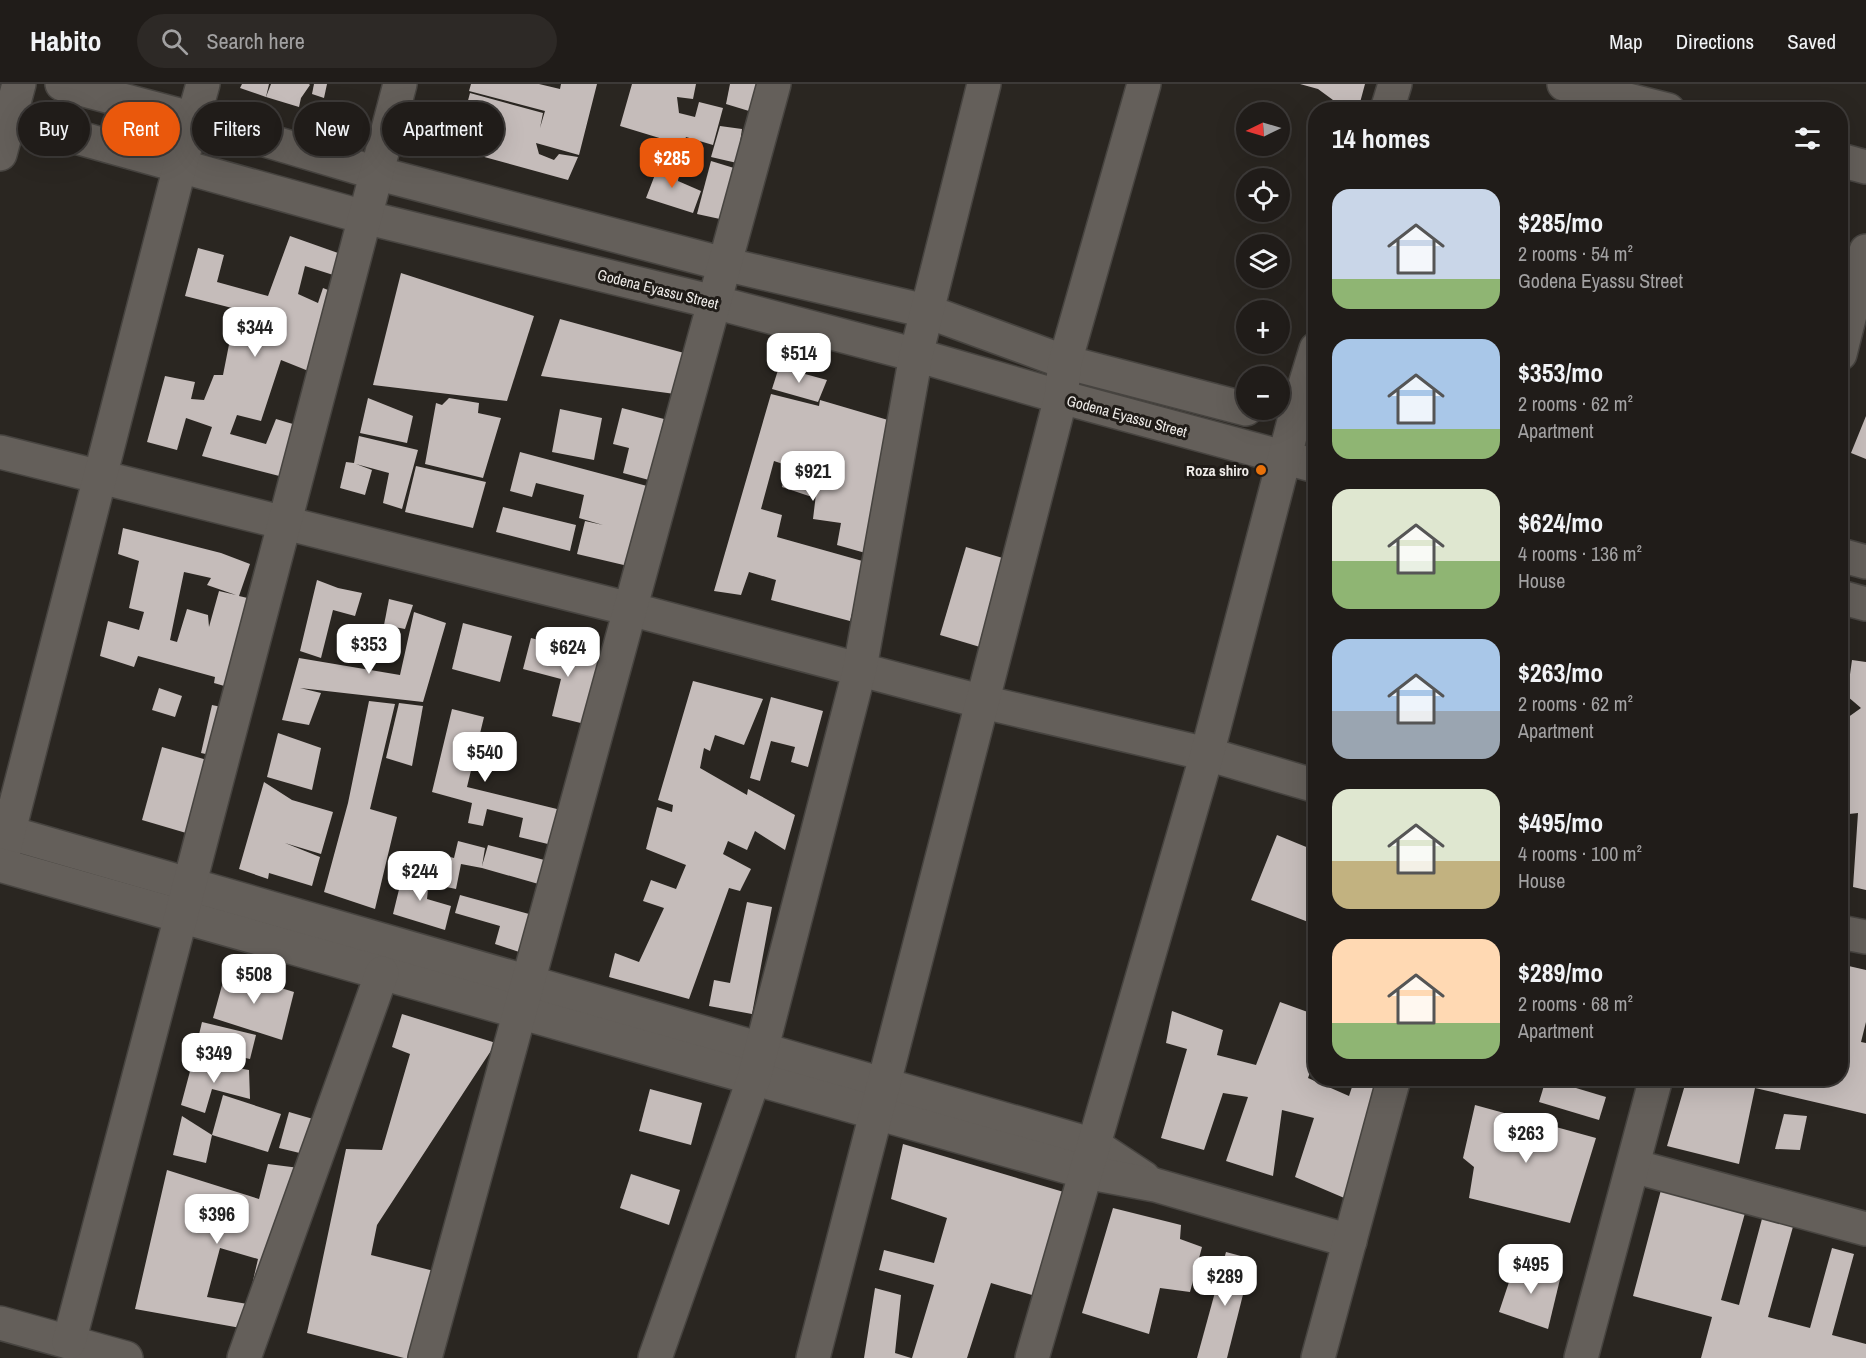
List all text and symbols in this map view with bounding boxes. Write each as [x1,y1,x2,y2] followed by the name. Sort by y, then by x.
[137,14,557,68] search box
[30,22,101,60] text: Habito
[158,25,191,58] icon: search
[206,26,305,56] text: Search here
[1609,27,1643,56] text: Map
[1676,27,1754,56] text: Directions
[1787,27,1836,56] text: Saved
[18,102,90,156] chip: Buy
[102,102,180,156] chip: Rent
[192,102,282,156] chip: Filters
[294,102,370,156] chip: New
[382,102,504,156] chip: Apartment
[1236,102,1290,156] north arrow
[1236,102,1290,420] map controls
[1332,121,1430,156] text: 14 homes
[1791,122,1824,155] icon: filters
[636,138,708,189] pin: $285
[654,144,690,171] text: $285
[1236,168,1290,222] button: locate
[1518,205,1603,240] text: $285/mo
[1380,213,1452,285] icon: home
[1236,234,1290,288] button: layers
[1518,240,1633,267] text: 2 rooms · 54 m²
[595,264,721,314] street label: Godena Eyassu Street
[1518,267,1683,294] text: Godena Eyassu Street
[1236,300,1290,354] button: +
[219,307,291,358] pin: $344
[237,313,273,340] text: $344
[763,333,835,384] pin: $514
[781,339,817,366] text: $514
[1518,355,1603,390] text: $353/mo
[1380,363,1452,435] icon: home
[1236,366,1290,420] button: −
[1065,390,1190,442] street label: Godena Eyassu Street
[1518,390,1633,417] text: 2 rooms · 62 m²
[1518,417,1594,444] text: Apartment
[777,451,849,502] pin: $921
[795,457,831,484] text: $921
[1186,460,1249,481] place label: Roza shiro
[1254,463,1268,477] marker: Roza shiro
[1518,505,1603,540] text: $624/mo
[1380,513,1452,585] icon: home
[1518,540,1642,567] text: 4 rooms · 136 m²
[1518,567,1565,594] text: House
[333,624,405,675] pin: $353
[532,627,604,678] pin: $624
[351,630,387,657] text: $353
[550,633,586,660] text: $624
[1518,655,1603,690] text: $263/mo
[1380,663,1452,735] icon: home
[1518,690,1633,717] text: 2 rooms · 62 m²
[1518,717,1594,744] text: Apartment
[449,732,521,783] pin: $540
[467,738,503,765] text: $540
[1518,805,1603,840] text: $495/mo
[1380,813,1452,885] icon: home
[1518,840,1642,867] text: 4 rooms · 100 m²
[384,851,456,902] pin: $244
[402,857,438,884] text: $244
[1518,867,1565,894] text: House
[218,954,290,1005] pin: $508
[1518,955,1603,990] text: $289/mo
[236,960,272,987] text: $508
[1380,963,1452,1035] icon: home
[1518,990,1633,1017] text: 2 rooms · 68 m²
[1518,1017,1594,1044] text: Apartment
[178,1033,250,1084] pin: $349
[196,1039,232,1066] text: $349
[1490,1113,1562,1164] pin: $263
[1508,1119,1544,1146] text: $263
[181,1194,253,1245] pin: $396
[199,1200,235,1227] text: $396
[1495,1244,1567,1295] pin: $495
[1513,1250,1549,1277] text: $495
[1189,1256,1261,1307] pin: $289
[1207,1262,1243,1289] text: $289

